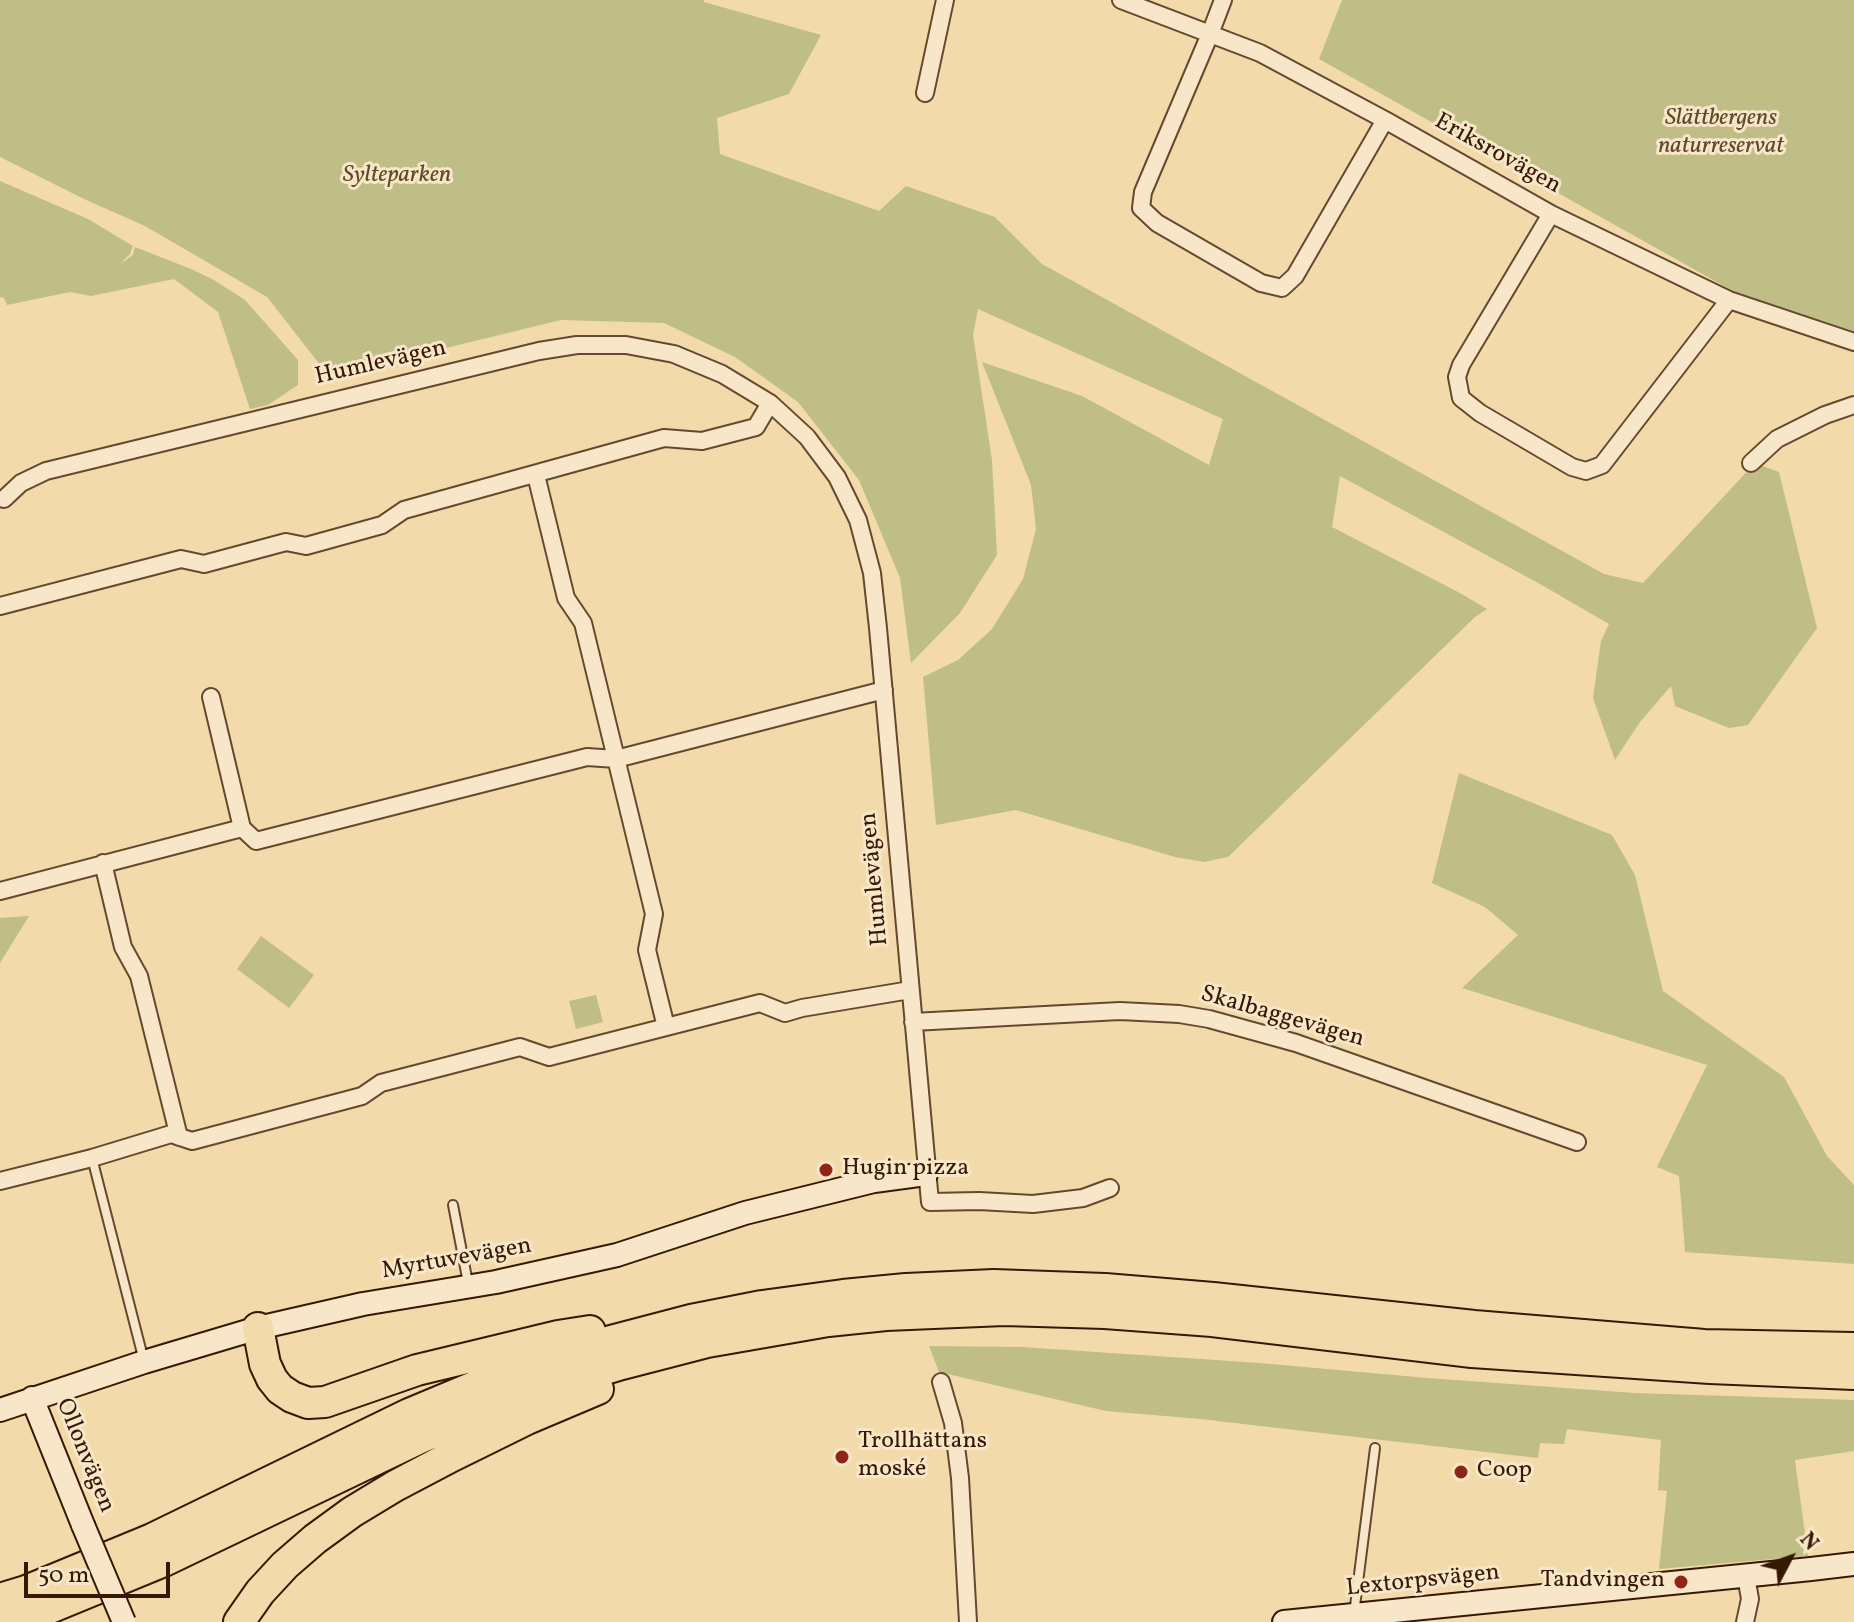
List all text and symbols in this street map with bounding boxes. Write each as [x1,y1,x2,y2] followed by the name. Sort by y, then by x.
[1658,106,1784,162] park label: Slättbergens naturreservat
[1429,108,1565,202] street label: Eriksrovägen
[343,163,451,191] park label: Sylteparken
[313,335,449,393] street label: Humlevägen
[856,811,896,947] street label: Humlevägen
[1197,981,1367,1055] street label: Skalbaggevägen
[842,1156,969,1184] place label: Hugin pizza
[817,1161,835,1179] marker: Hugin pizza
[380,1233,534,1287] street label: Myrtuvevägen
[48,1395,120,1517] street label: Ollonvägen
[858,1429,987,1485] place label: Trollhättans moské
[833,1448,851,1466] marker: Trollhättans moské
[1477,1458,1532,1486] place label: Coop
[1452,1463,1470,1481] marker: Coop
[1750,1518,1830,1598] north arrow
[1792,1526,1825,1558] text: N
[28,1546,174,1596] scale bar
[38,1559,90,1593] text: 50 m
[1345,1560,1501,1604] street label: Lextorpsvägen
[1540,1568,1665,1596] place label: Tandvingen
[1672,1573,1690,1591] marker: Tandvingen

